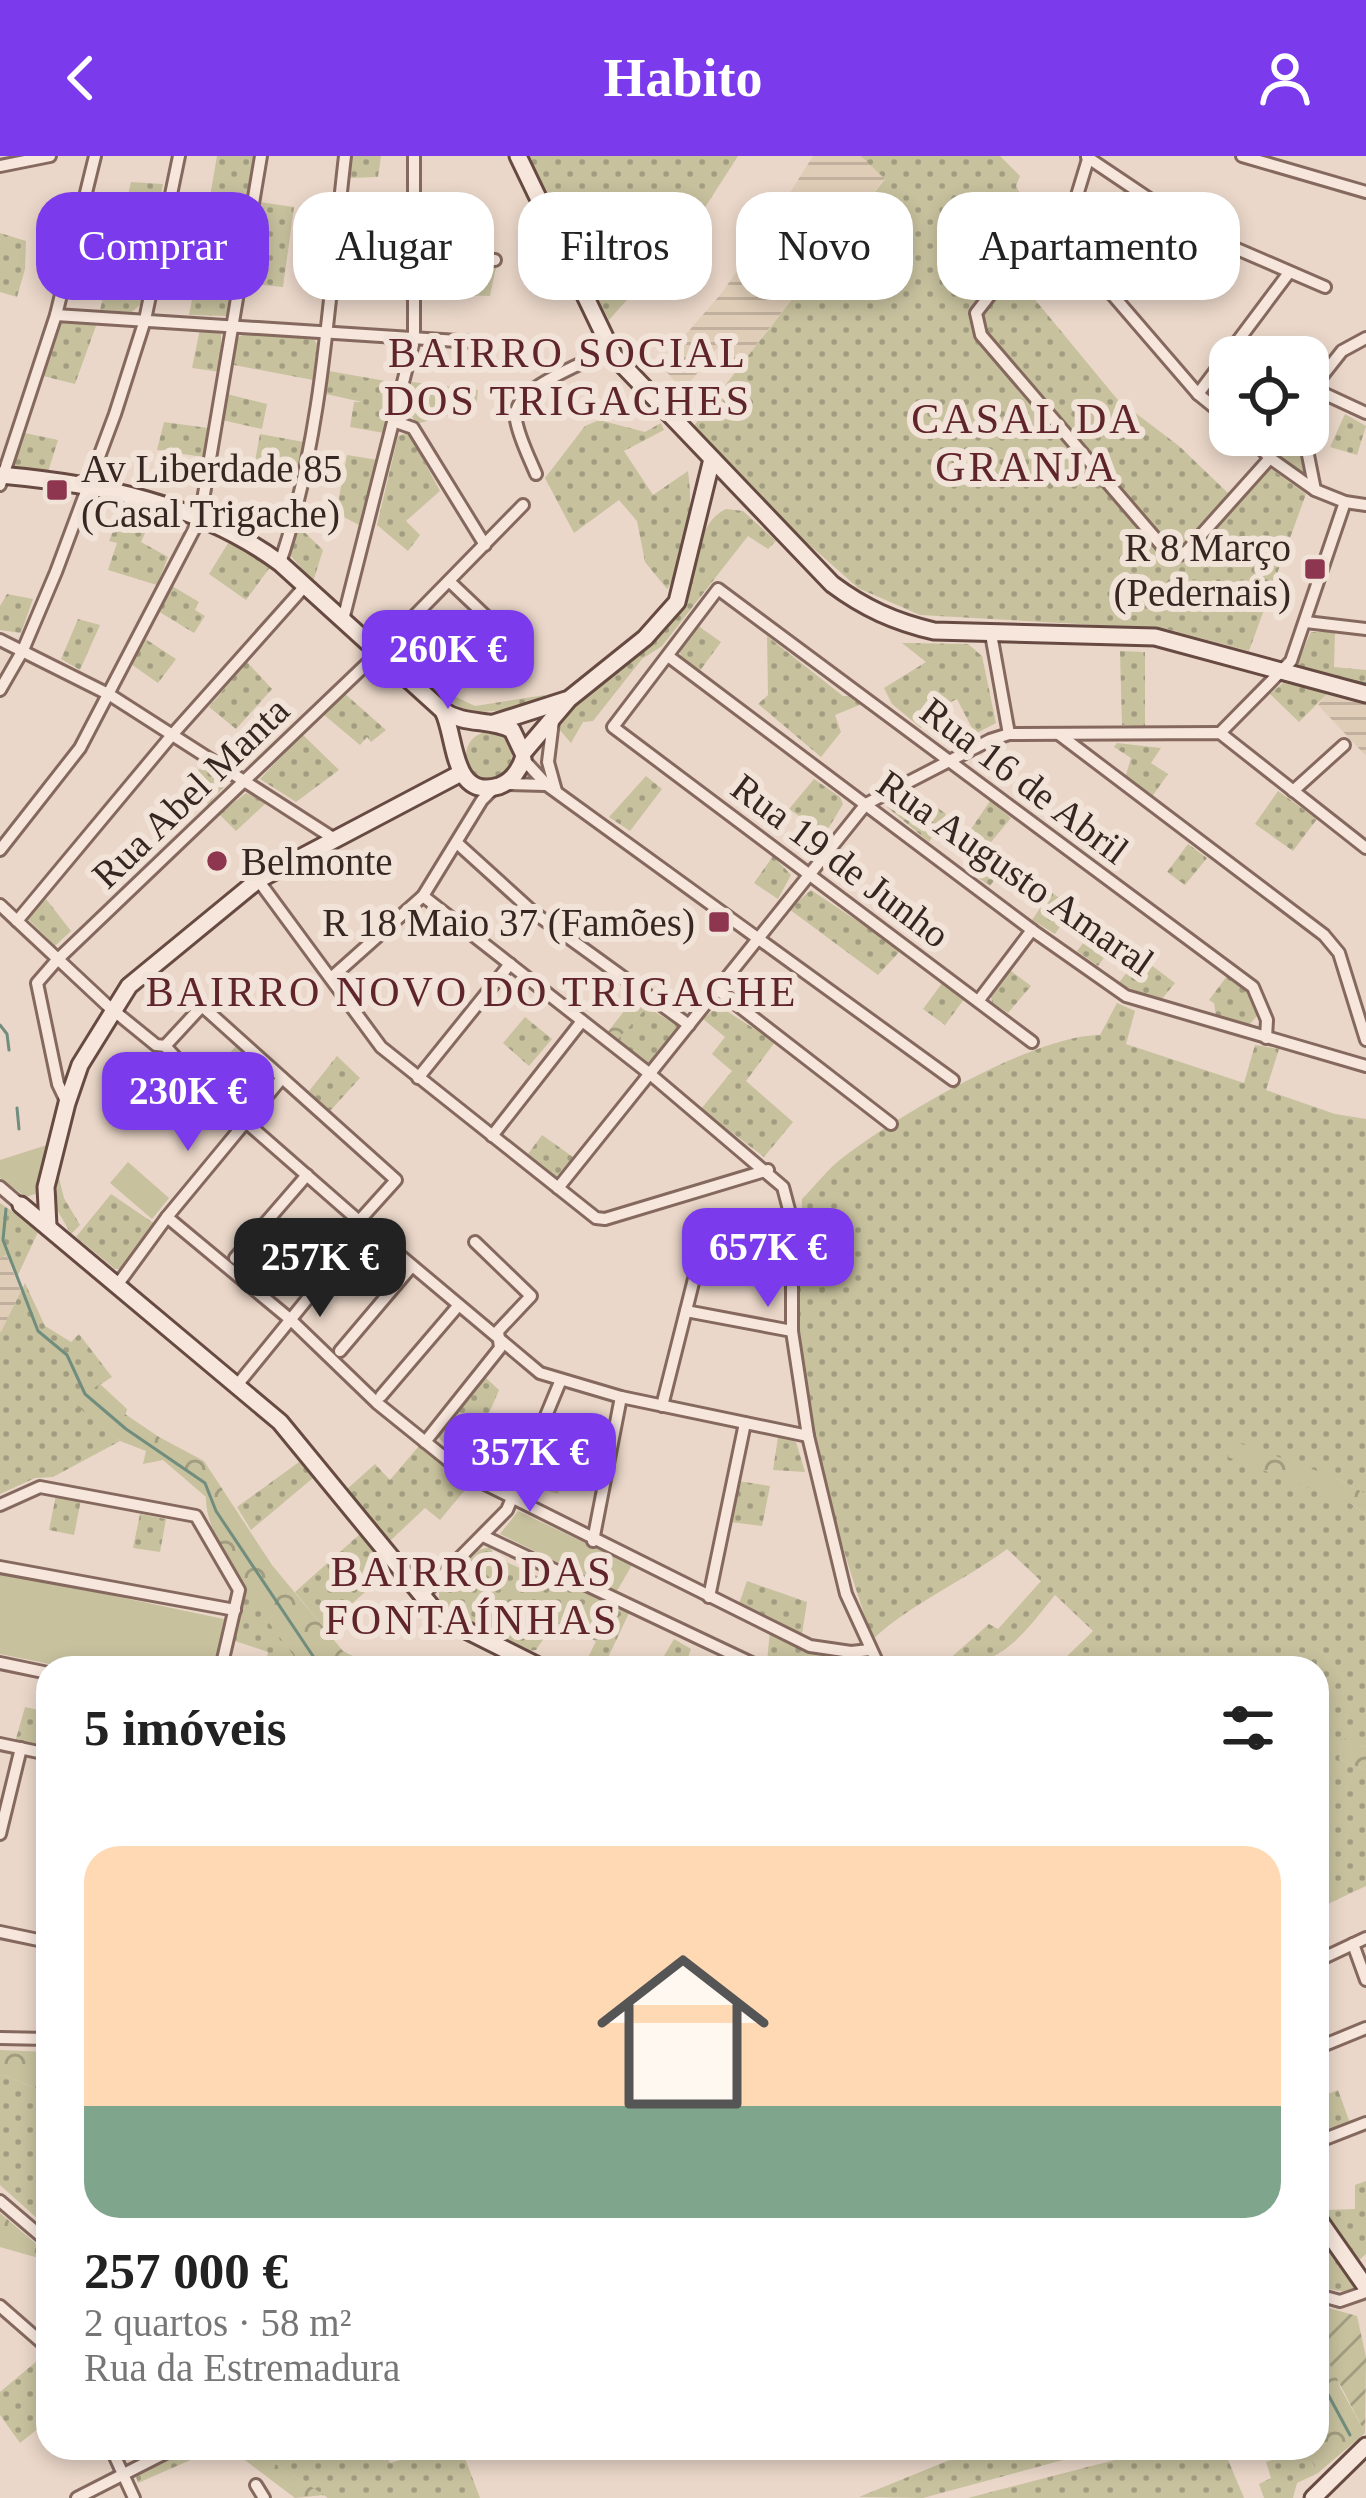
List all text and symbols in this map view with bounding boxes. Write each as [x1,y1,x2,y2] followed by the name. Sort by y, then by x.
[48,45,114,111] icon: back
[1252,45,1318,111] icon: person
[603,48,763,108] text: Habito
[36,192,269,300] chip: Comprar
[293,192,494,300] chip: Alugar
[518,192,712,300] chip: Filtros
[736,192,913,300] chip: Novo
[937,192,1240,300] chip: Apartamento
[384,330,752,424] district label: BAIRRO SOCIAL DOS TRIGACHES
[1209,336,1329,456] map controls
[1209,336,1329,456] button: locate
[911,396,1143,490] district label: CASAL DA GRANJA
[81,447,342,536] place label: Av Liberdade 85 (Casal Trigache)
[44,477,70,503] marker: Av Liberdade 85 (Casal Trigache)
[1113,526,1291,615] place label: R 8 Março (Pedernais)
[1302,556,1328,582] marker: R 8 Março (Pedernais)
[350,610,546,712] pin: 260K €
[389,627,507,670] text: 260K €
[83,688,297,897] street label: Rua Abel Manta
[913,689,1137,872] street label: Rua 16 de Abril
[869,761,1162,985] street label: Rua Augusto Amaral
[724,765,958,956] street label: Rua 19 de Junho
[241,840,393,883] place label: Belmonte
[204,848,230,874] marker: Belmonte
[322,901,695,945] place label: R 18 Maio 37 (Famões)
[706,909,732,935] marker: R 18 Maio 37 (Famões)
[146,969,798,1015] district label: BAIRRO NOVO DO TRIGACHE
[90,1052,286,1154] pin: 230K €
[129,1069,247,1112] text: 230K €
[670,1208,866,1310] pin: 657K €
[222,1218,418,1320] pin: 257K €
[709,1225,827,1268] text: 657K €
[261,1235,379,1278] text: 257K €
[432,1413,628,1515] pin: 357K €
[471,1430,589,1473] text: 357K €
[325,1549,619,1643] district label: BAIRRO DAS FONTAÍNHAS
[1215,1695,1281,1761] icon: filters
[84,1700,287,1756] text: 5 imóveis
[575,1924,791,2140] icon: home
[84,2243,288,2299] text: 257 000 €
[84,2301,351,2344] text: 2 quartos · 58 m²
[84,2346,400,2389] text: Rua da Estremadura

